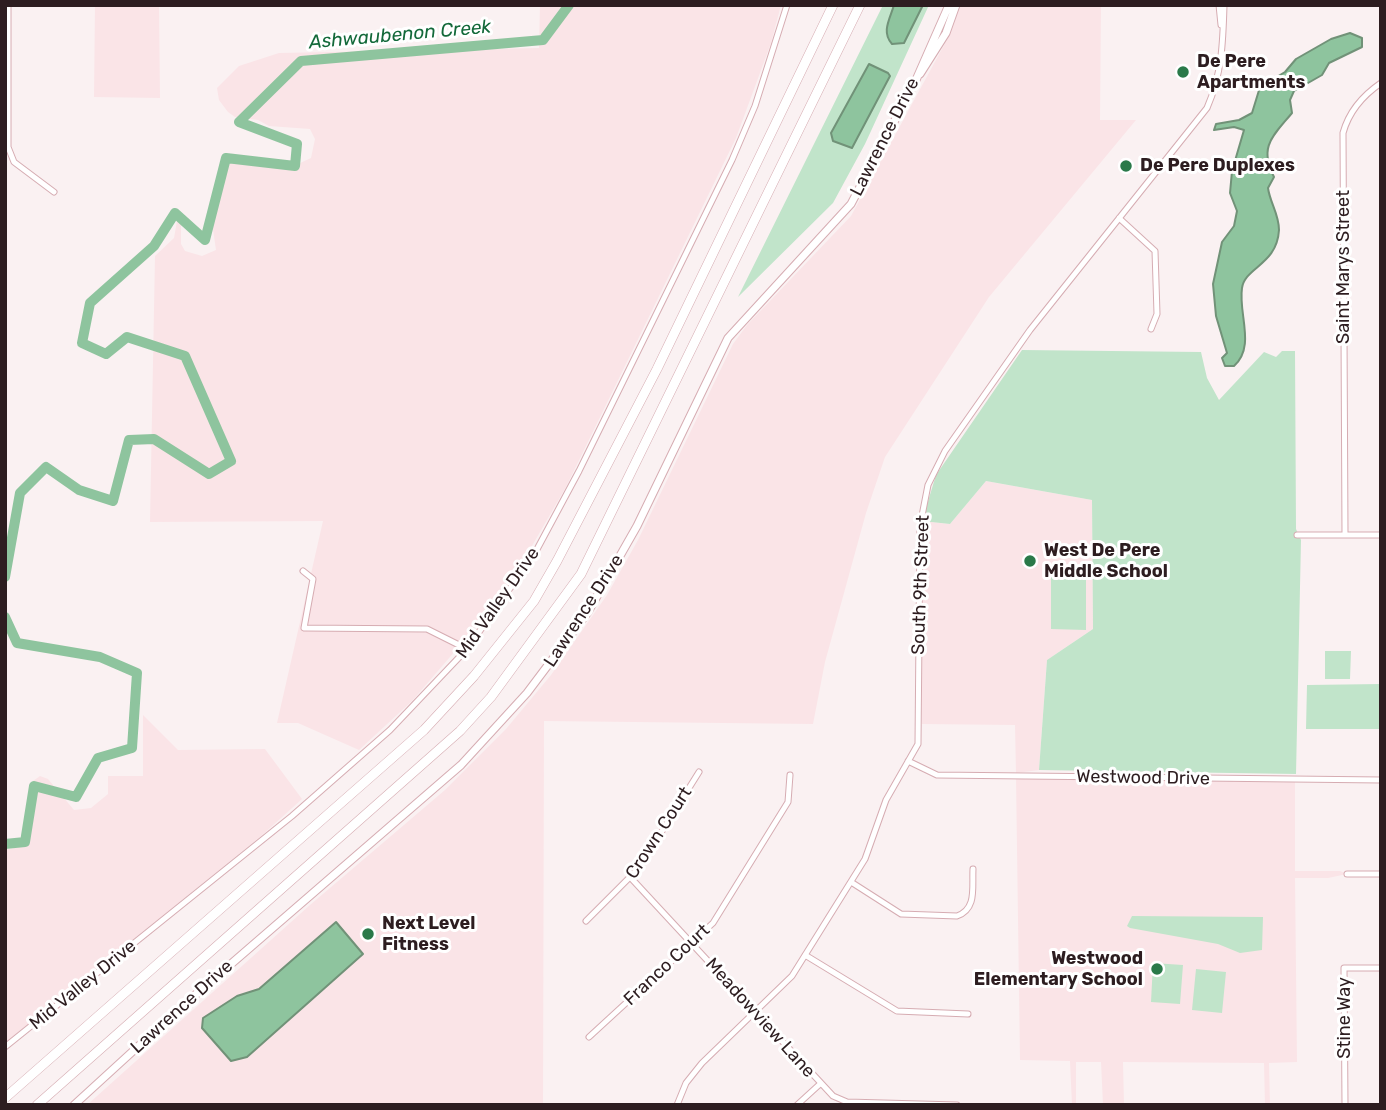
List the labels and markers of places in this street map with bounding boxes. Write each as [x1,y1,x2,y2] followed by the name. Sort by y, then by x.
[1197,51,1305,94] place label: De Pere Apartments
[1175,64,1191,80] marker: De Pere Apartments
[1140,155,1295,177] place label: De Pere Duplexes
[1118,158,1134,174] marker: De Pere Duplexes
[1044,540,1168,582] place label: West De Pere Middle School
[1022,553,1038,569] marker: West De Pere Middle School
[382,913,475,956] place label: Next Level Fitness
[360,926,376,942] marker: Next Level Fitness
[974,948,1143,990] place label: Westwood Elementary School
[1149,961,1165,977] marker: Westwood Elementary School

